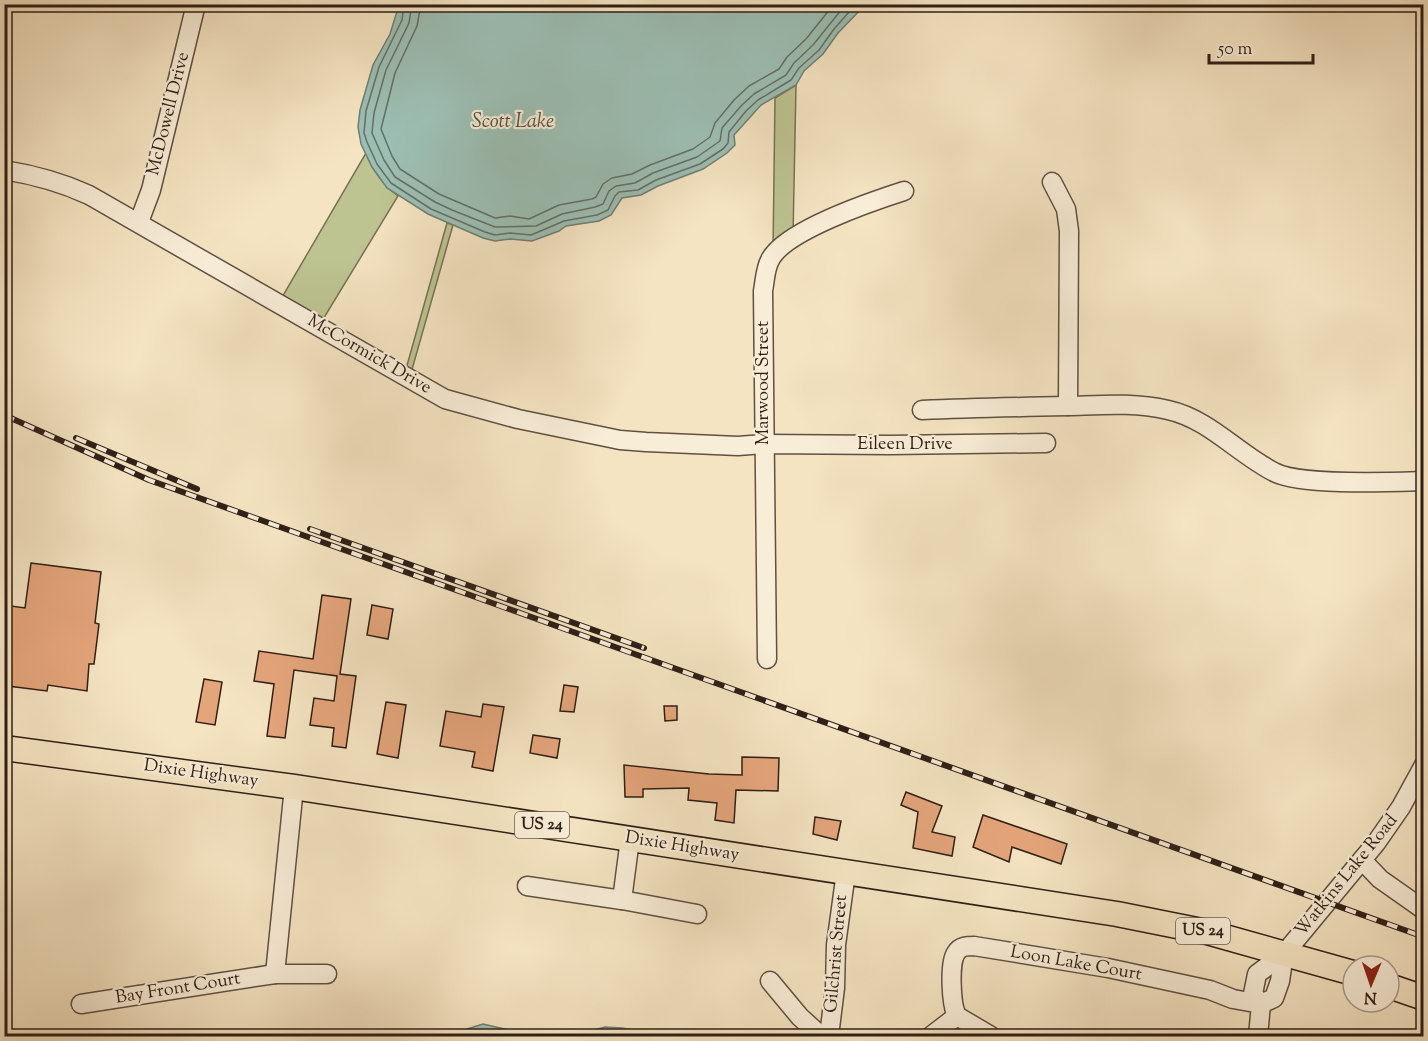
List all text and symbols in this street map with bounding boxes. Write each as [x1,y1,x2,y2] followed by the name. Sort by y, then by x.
[1209,27,1312,65] scale bar
[1217,37,1253,63] text: 50 m
[141,50,197,178] street label: McDowell Drive
[472,108,554,137] water label: Scott Lake
[302,309,436,401] street label: McCormick Drive
[751,321,777,445] street label: Marwood Street
[857,432,953,458] street label: Eileen Drive
[142,753,260,795] street label: Dixie Highway
[1289,809,1405,943] street label: Watkins Lake Road
[515,812,569,838] road number: US 24
[623,825,741,869] street label: Dixie Highway
[819,894,855,1014] street label: Gilchrist Street
[1176,918,1230,944] road number: US 24
[1008,940,1144,988] street label: Loon Lake Court
[1341,954,1401,1014] north arrow
[114,966,242,1012] street label: Bay Front Court
[1364,985,1377,1008] text: N

